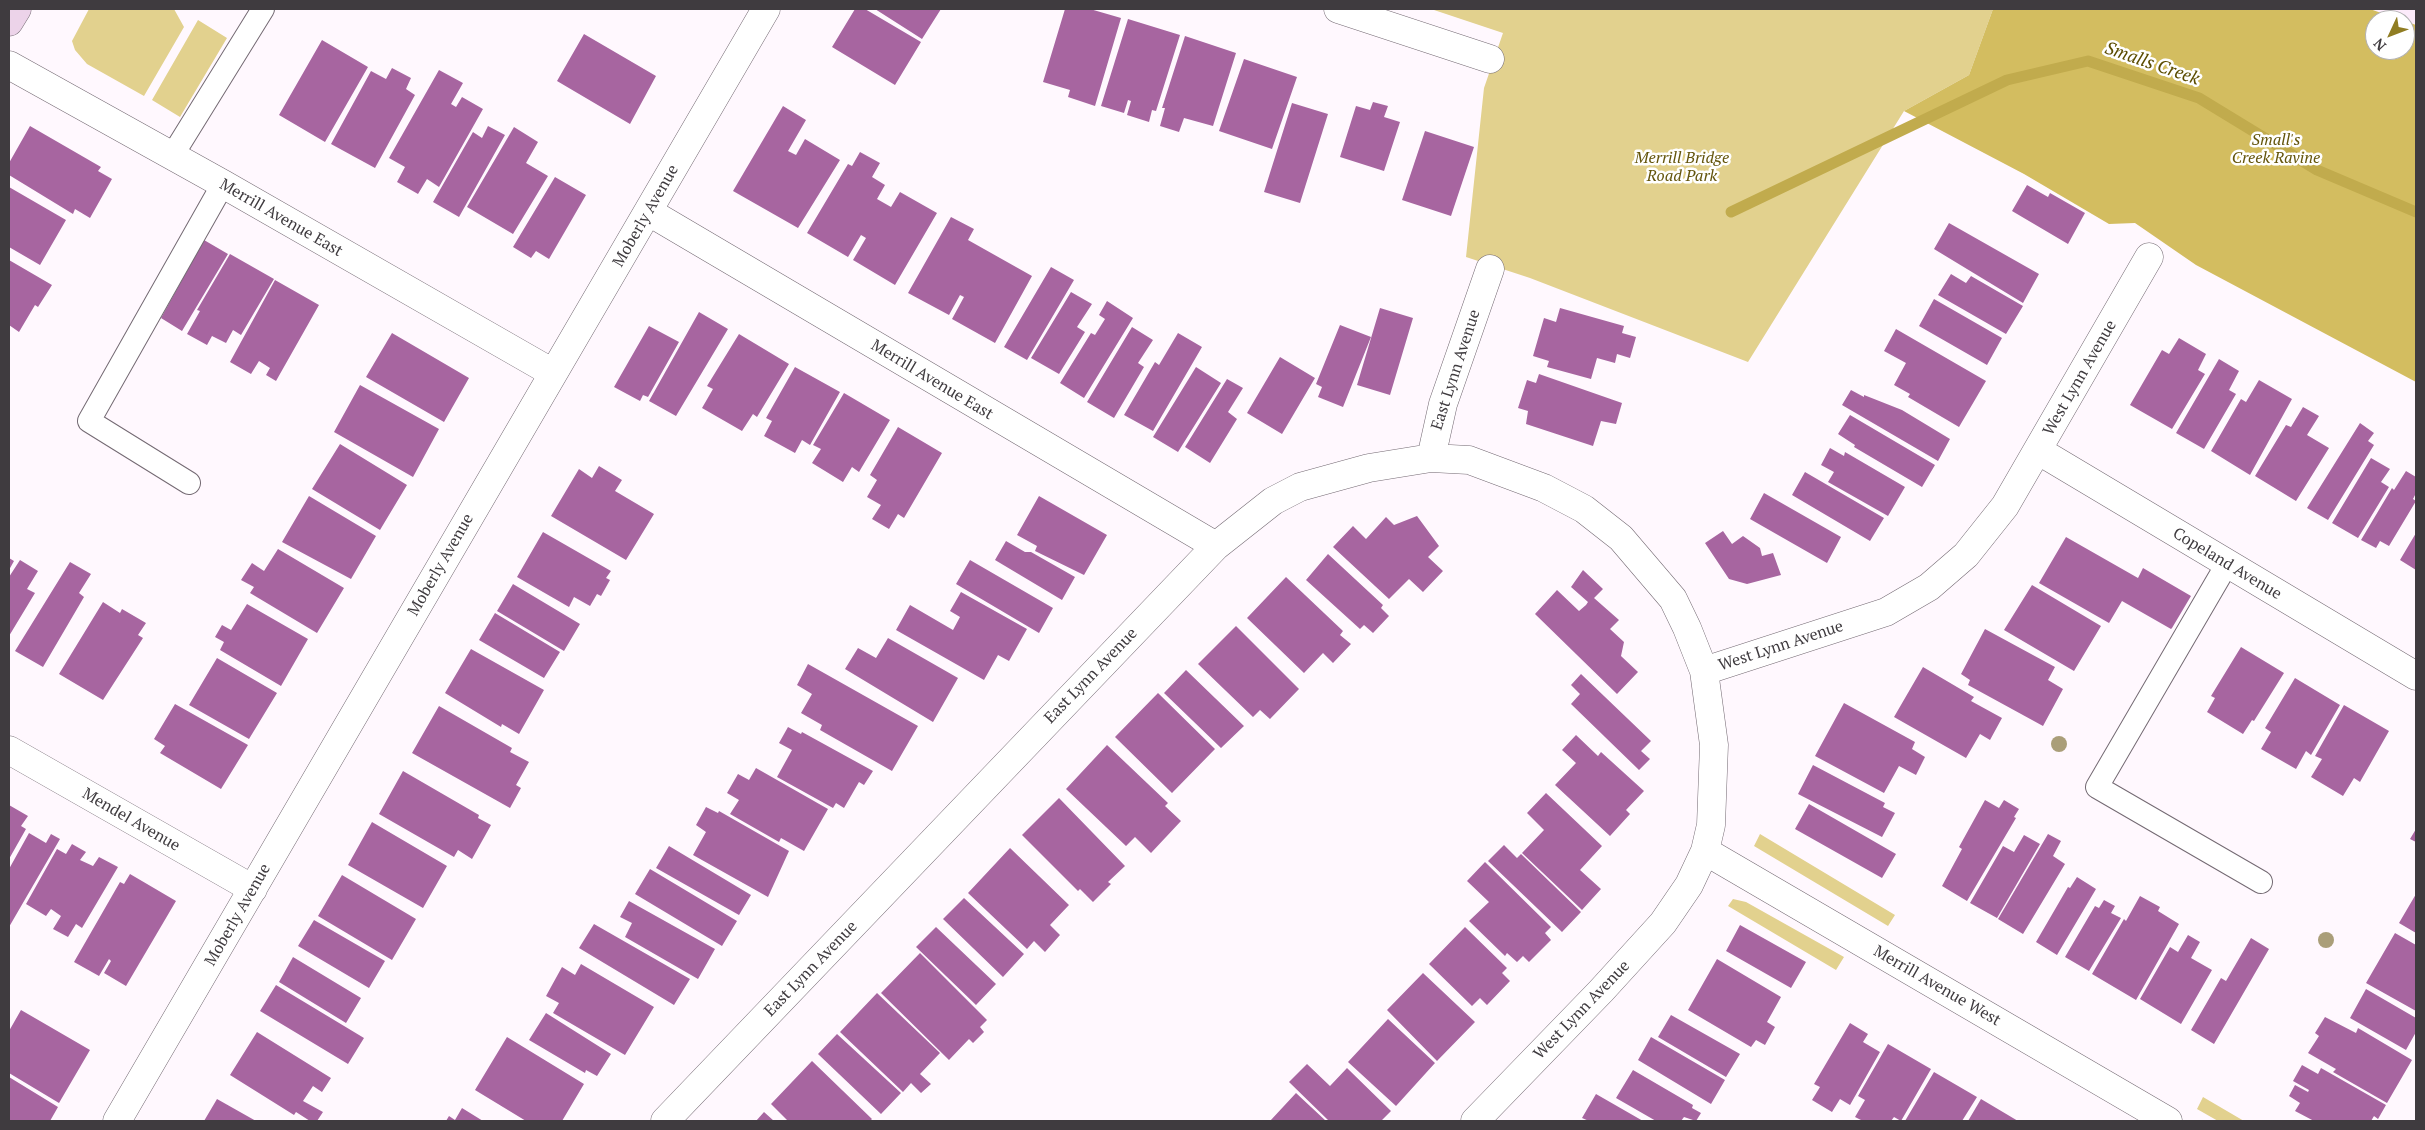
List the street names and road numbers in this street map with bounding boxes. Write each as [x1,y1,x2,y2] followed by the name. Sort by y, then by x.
[609,161,683,271] street label: Moberly Avenue
[216,175,346,261] street label: Merrill Avenue East
[1427,307,1485,433] street label: East Lynn Avenue
[2039,317,2121,439] street label: West Lynn Avenue
[867,336,997,424] street label: Merrill Avenue East
[404,510,478,620] street label: Moberly Avenue
[2169,524,2285,604] street label: Copeland Avenue
[1716,617,1846,675] street label: West Lynn Avenue
[1040,624,1142,728] street label: East Lynn Avenue
[79,784,183,856] street label: Mendel Avenue
[201,860,275,970] street label: Moberly Avenue
[760,917,862,1021] street label: East Lynn Avenue
[1870,942,2004,1030] street label: Merrill Avenue West
[1530,957,1634,1063] street label: West Lynn Avenue

